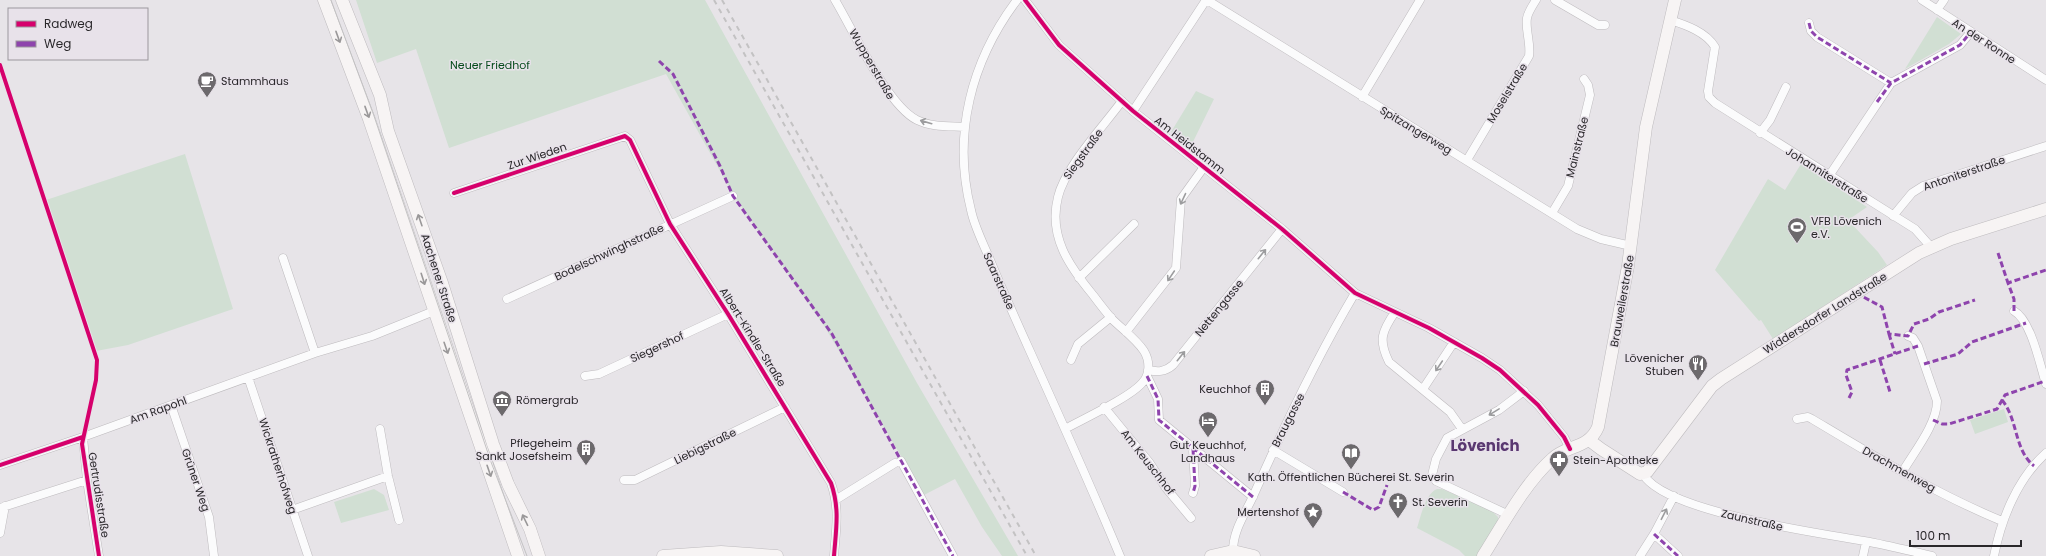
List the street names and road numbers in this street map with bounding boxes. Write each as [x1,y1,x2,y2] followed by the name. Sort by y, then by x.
[1949,14,2019,68] street label: An der Ronne
[845,26,899,102] street label: Wupperstraße
[1483,60,1531,126] street label: Moselstraße
[1377,102,1455,158] street label: Spitzangerweg
[1151,112,1229,178] street label: Am Heidstamm
[1562,115,1592,179] street label: Mainstraße
[1059,125,1107,183] street label: Siegstraße
[505,138,569,174] street label: Zur Wieden
[1783,143,1872,207] street label: Johanniterstraße
[1921,151,2007,195] street label: Antoniterstraße
[552,220,666,284] street label: Bodelschwinghstraße
[417,231,461,325] street label: Aachener Straße
[979,250,1019,312] street label: Saarstraße
[1606,254,1638,348] street label: Brauweilerstraße
[1760,268,1890,358] street label: Widdersdorfer Landstraße
[1191,276,1247,340] street label: Nettengasse
[716,284,790,390] street label: Albert-Kindle-Straße
[627,327,687,366] street label: Siegershof
[1268,390,1308,450] street label: Braugasse
[127,392,189,428] street label: Am Rapohl
[255,416,301,516] street label: Wickratherhofweg
[671,424,739,468] street label: Liebigstraße
[1117,426,1179,498] street label: Am Keuschhof
[1859,442,1939,496] street label: Drachmenweg
[178,446,214,514] street label: Grüner Weg
[84,451,114,539] street label: Gertrudisstraße
[1719,505,1785,535] street label: Zaunstraße

